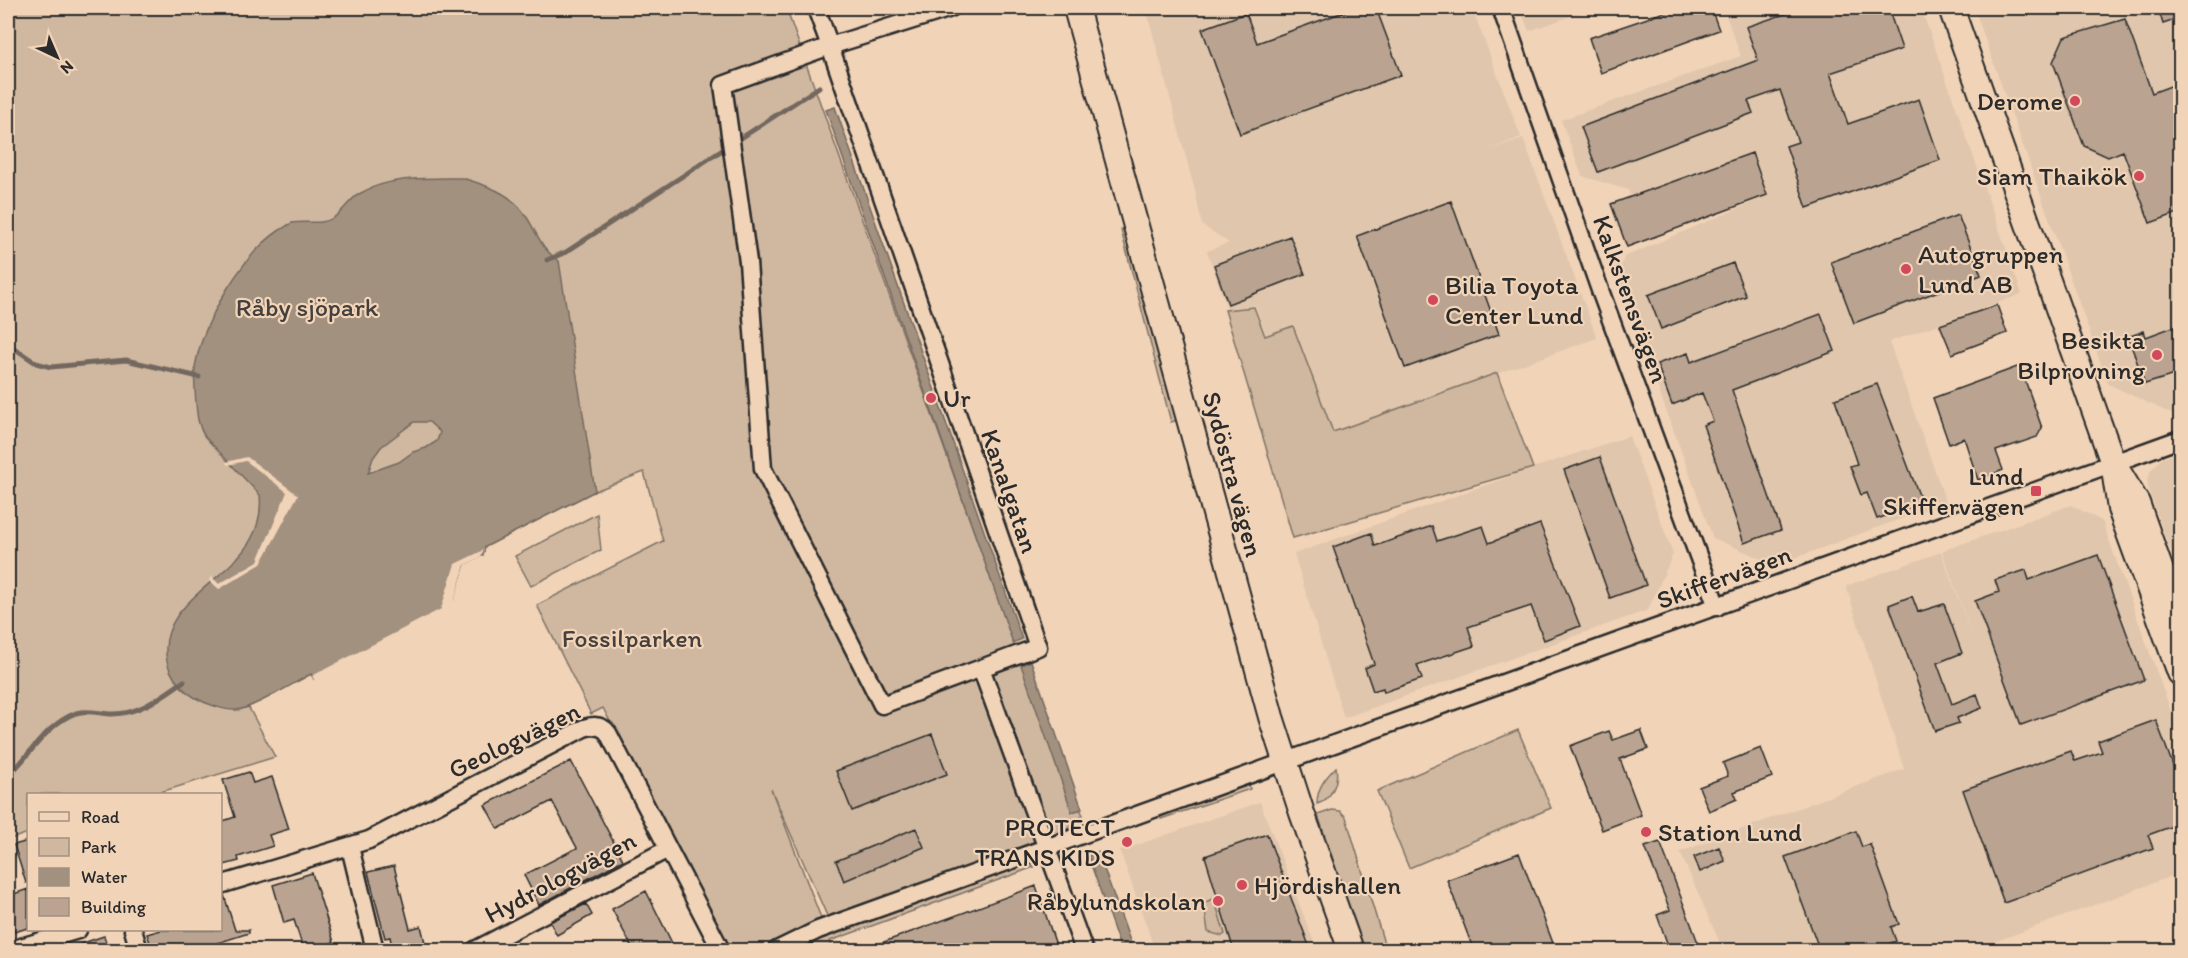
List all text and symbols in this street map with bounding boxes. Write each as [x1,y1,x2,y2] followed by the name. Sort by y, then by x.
[27,27,87,87] north arrow
[57,57,78,78] text: N
[1976,85,2063,117] place label: Derome
[2068,94,2082,108] marker: Derome
[1977,160,2128,192] place label: Siam Thaikök
[2132,169,2146,183] marker: Siam Thaikök
[1586,211,1676,387] street label: Kalkstensvägen
[1918,238,2064,300] place label: Autogruppen Lund AB
[1899,262,1913,276] marker: Autogruppen Lund AB
[1445,269,1583,331] place label: Bilia Toyota Center Lund
[236,291,379,323] park label: Råby sjöpark
[1426,293,1440,307] marker: Bilia Toyota Center Lund
[2017,324,2146,386] place label: Besikta Bilprovning
[2150,348,2164,362] marker: Besikta Bilprovning
[943,382,971,414] place label: Ur
[1196,388,1270,560] street label: Sydöstra vägen
[924,391,938,405] marker: Ur
[974,425,1046,557] street label: Kanalgatan
[1883,460,2024,522] place label: Lund Skiffervägen
[2029,484,2043,498] marker: Lund Skiffervägen
[1652,538,1796,616] street label: Skiffervägen
[562,622,703,654] park label: Fossilparken
[443,694,585,786] street label: Geologvägen
[27,793,222,931] legend
[81,806,120,828] text: Road
[975,811,1115,873] place label: PROTECT TRANS KIDS
[1658,816,1802,848] place label: Station Lund
[479,824,641,930] street label: Hydrologvägen
[1639,825,1653,839] marker: Station Lund
[1120,835,1134,849] marker: PROTECT TRANS KIDS
[81,836,116,858] text: Park
[81,866,127,888] text: Water
[1254,869,1401,901] place label: Hjördishallen
[1235,878,1249,892] marker: Hjördishallen
[1027,885,1206,917] place label: Råbylundskolan
[1211,894,1225,908] marker: Råbylundskolan
[81,896,147,918] text: Building

